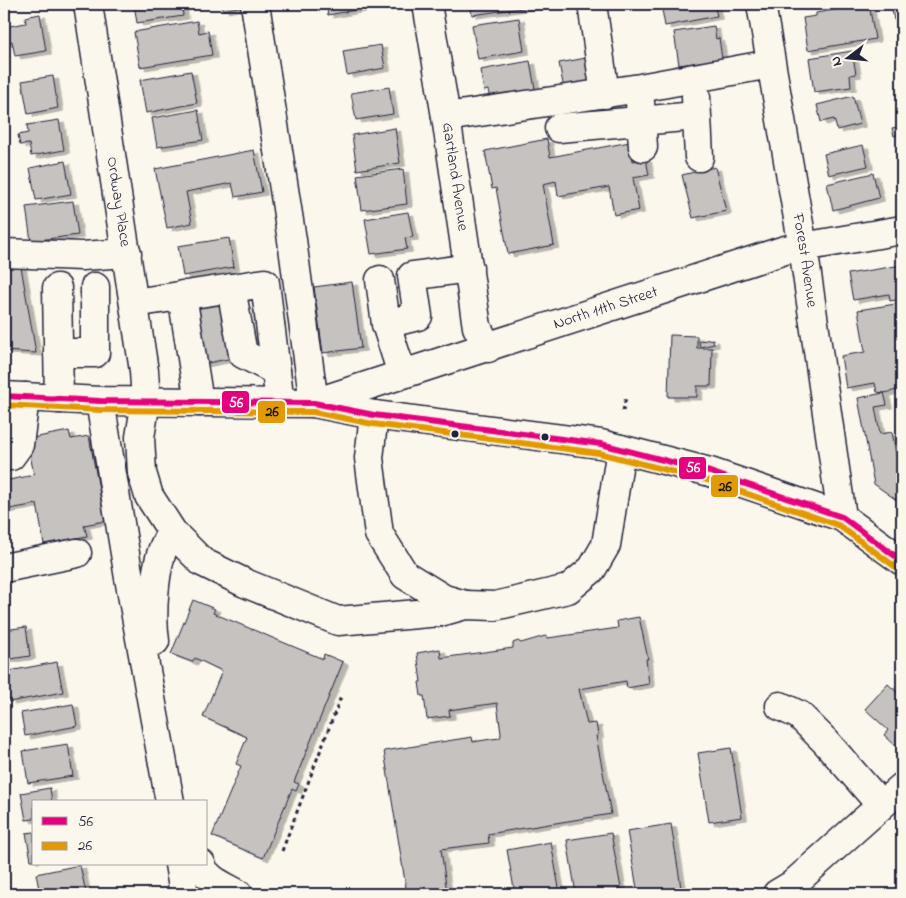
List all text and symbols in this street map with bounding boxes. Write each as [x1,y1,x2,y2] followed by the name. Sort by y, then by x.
[824,32,874,82] north arrow
[826,54,848,69] text: N
[435,121,475,233] street label: Gartland Avenue
[99,155,137,249] street label: Ordway Place
[785,210,824,310] street label: Forest Avenue
[550,280,662,336] street label: North 11th Street
[221,390,250,414] line badge: 56
[229,393,244,414] text: 56
[257,400,286,424] line badge: 26
[264,402,279,423] text: 26
[450,429,460,439] unlabelled marker
[540,432,550,442] unlabelled marker
[678,456,707,480] line badge: 56
[686,458,701,479] text: 56
[710,474,739,498] line badge: 26
[717,477,732,498] text: 26
[32,800,208,866] legend
[78,811,94,833] text: 56
[78,835,92,857] text: 26

